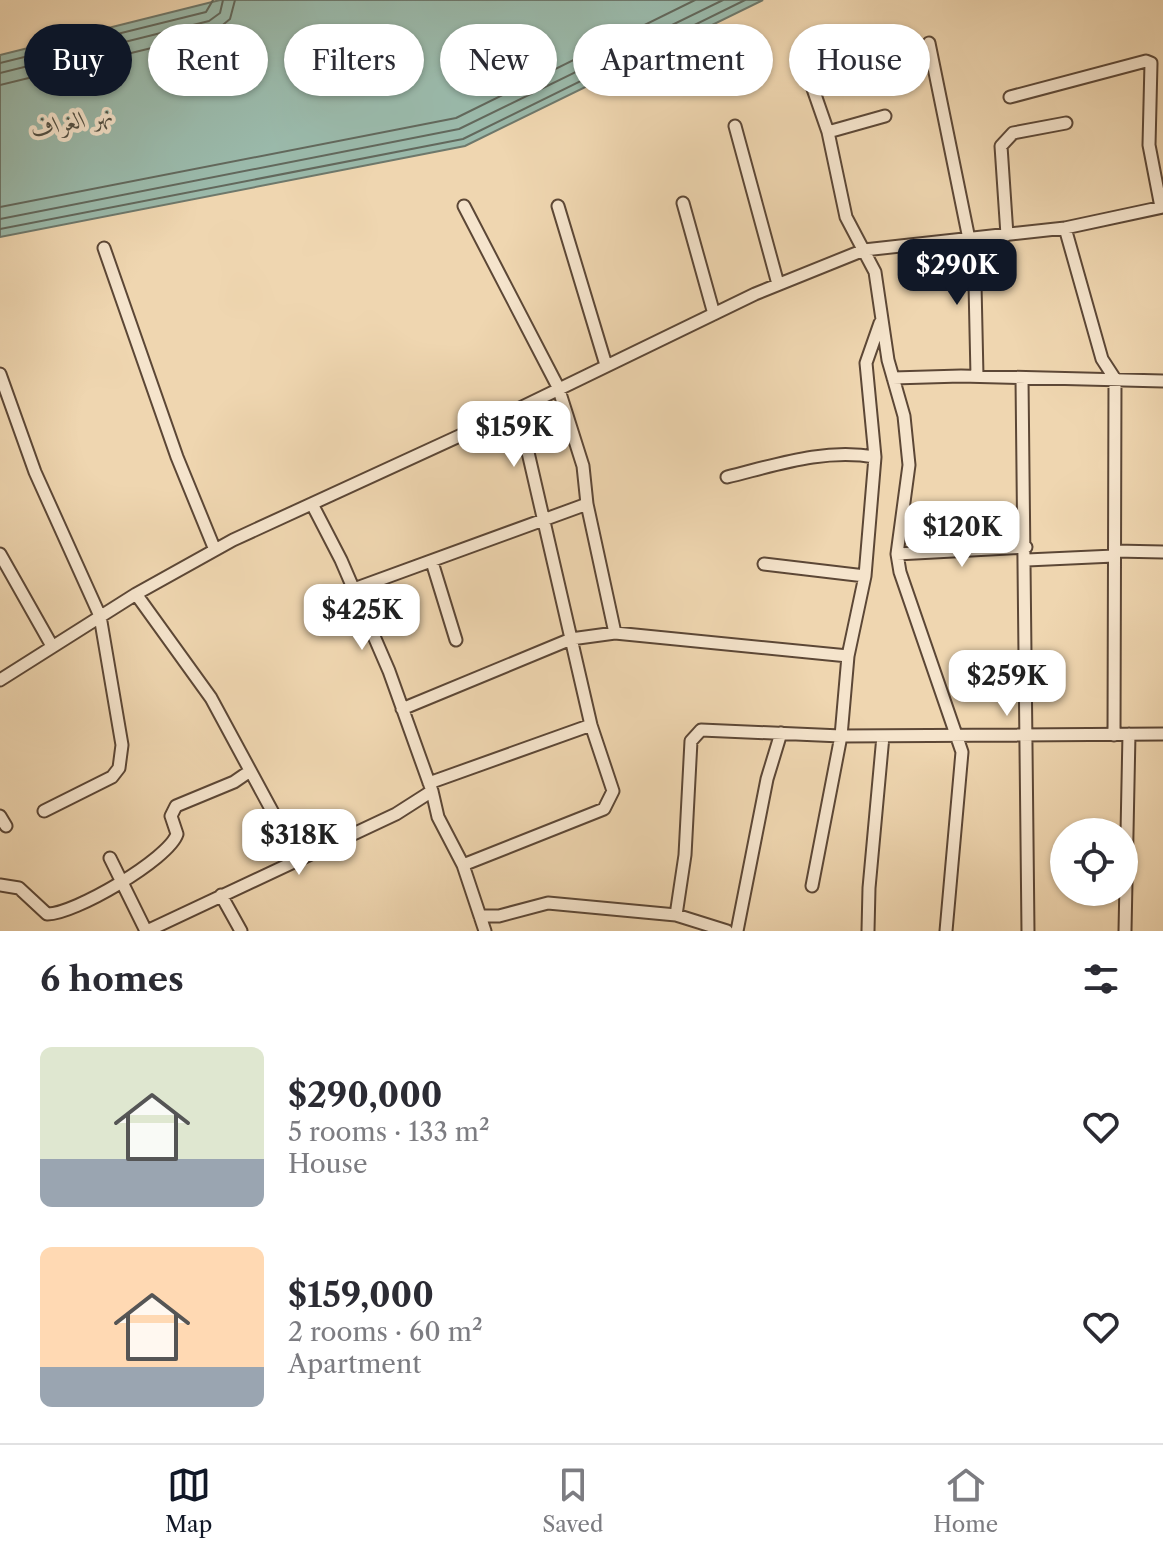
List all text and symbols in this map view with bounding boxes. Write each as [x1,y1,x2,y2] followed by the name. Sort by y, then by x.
[24,24,132,96] chip: Buy
[148,24,268,96] chip: Rent
[284,24,424,96] chip: Filters
[440,24,557,96] chip: New
[573,24,773,96] chip: Apartment
[789,24,930,96] chip: House
[29,99,116,144] water label: نهر الغراف
[901,239,1013,307] pin: $290K
[916,249,998,281] text: $290K
[458,401,570,469] pin: $159K
[476,411,552,443] text: $159K
[906,501,1018,569] pin: $120K
[923,511,1001,543] text: $120K
[306,584,418,652] pin: $425K
[322,594,402,626] text: $425K
[951,650,1063,718] pin: $259K
[967,660,1047,692] text: $259K
[243,809,355,877] pin: $318K
[1050,818,1138,906] map controls
[1050,818,1138,906] button: locate
[260,819,338,851] text: $318K
[1079,957,1123,1001] icon: filters
[40,958,184,1000] text: 6 homes
[288,1074,443,1116] text: $290,000
[104,1079,200,1175] icon: home
[1079,1105,1123,1149] icon: heart
[288,1116,490,1148] text: 5 rooms · 133 m²
[288,1148,368,1180] text: House
[288,1274,434,1316] text: $159,000
[104,1279,200,1375] icon: home
[1079,1305,1123,1349] icon: heart
[288,1316,483,1348] text: 2 rooms · 60 m²
[288,1348,421,1380] text: Apartment
[165,1463,212,1538] tab: Map
[542,1463,603,1538] tab: Saved
[933,1463,998,1538] tab: Home

